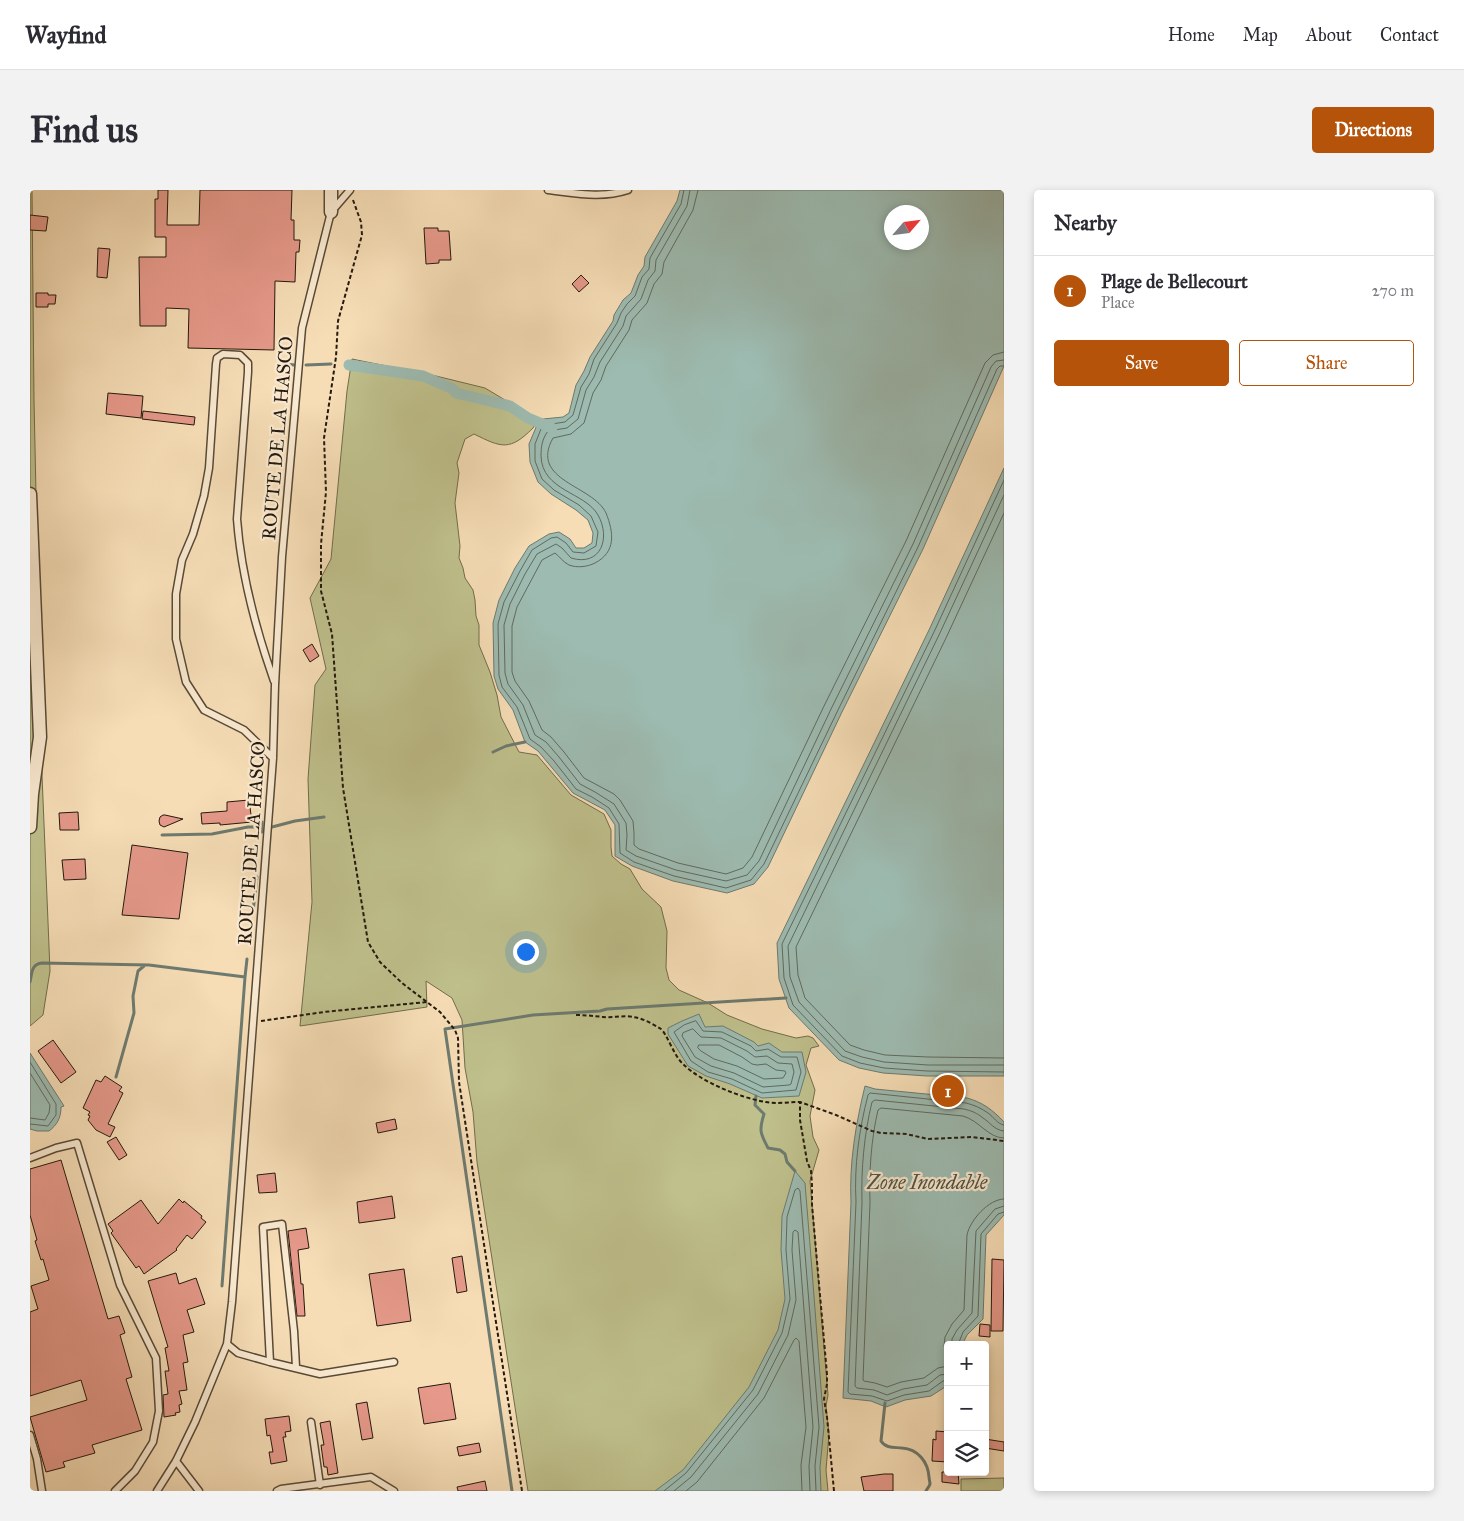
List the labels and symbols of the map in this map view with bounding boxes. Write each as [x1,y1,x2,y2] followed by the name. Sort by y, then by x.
[884,205,929,250] north arrow
[257,335,298,541] street label: ROUTE DE LA HASCO
[233,740,270,946] street label: ROUTE DE LA HASCO
[513,939,539,965] your location
[932,1072,964,1110] pin: 1
[866,1170,988,1194] water label: Zone Inondable

